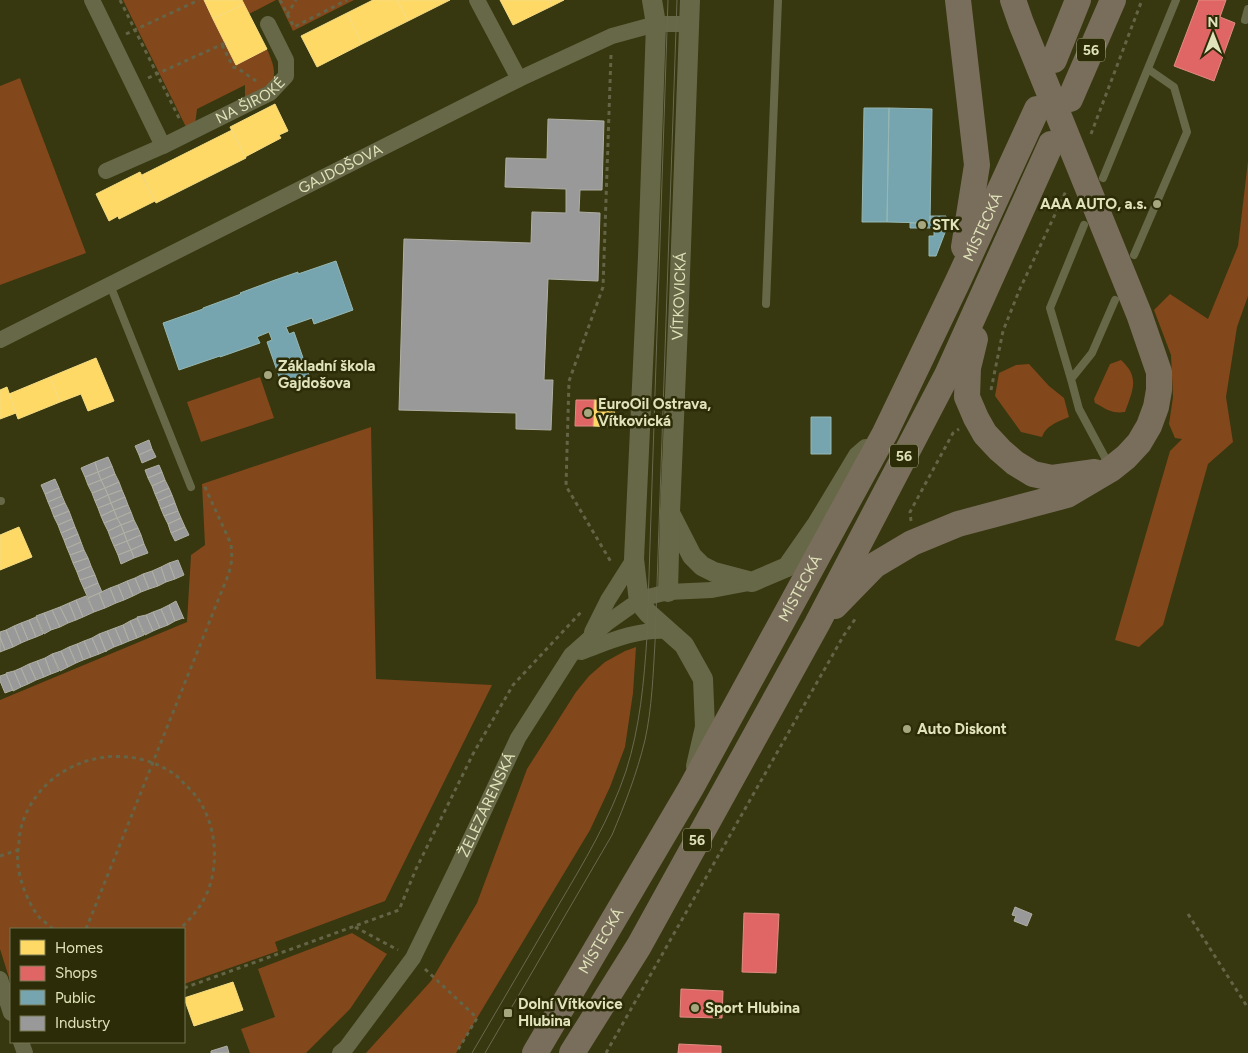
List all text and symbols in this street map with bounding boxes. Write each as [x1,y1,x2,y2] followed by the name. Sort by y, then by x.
[1188,10,1238,60] north arrow
[1208,14,1218,31] text: N
[1077,38,1105,62] road number: 56
[213,74,289,128] street label: NA ŠIROKÉ
[295,140,385,197] street label: GAJDOŠOVA
[959,190,1006,264] street label: MÍSTECKÁ
[1040,195,1147,213] place label: AAA AUTO, a.s.
[1151,198,1163,210] marker: AAA AUTO, a.s.
[932,216,960,234] place label: STK
[916,219,928,231] marker: STK
[668,252,690,341] street label: VÍTKOVICKÁ
[278,357,375,392] place label: Základní škola Gajdošova
[262,369,274,381] marker: Základní škola Gajdošova
[598,395,711,430] place label: EuroOil Ostrava, Vítkovická
[582,407,594,419] marker: EuroOil Ostrava, Vítkovická
[890,444,918,468] road number: 56
[775,552,826,625] street label: MÍSTECKÁ
[917,720,1007,738] place label: Auto Diskont
[901,723,913,735] marker: Auto Diskont
[454,750,519,860] street label: ŽELEZÁRENSKÁ
[683,828,711,852] road number: 56
[575,905,627,977] street label: MÍSTECKÁ
[10,928,185,1043] legend
[55,939,103,957] text: Homes
[55,964,97,982] text: Shops
[55,989,96,1007] text: Public
[518,995,623,1030] place label: Dolní Vítkovice Hlubina
[705,999,800,1017] place label: Sport Hlubina
[689,1002,701,1014] marker: Sport Hlubina
[502,1007,514,1019] marker: Dolní Vítkovice Hlubina
[55,1014,110,1032] text: Industry

